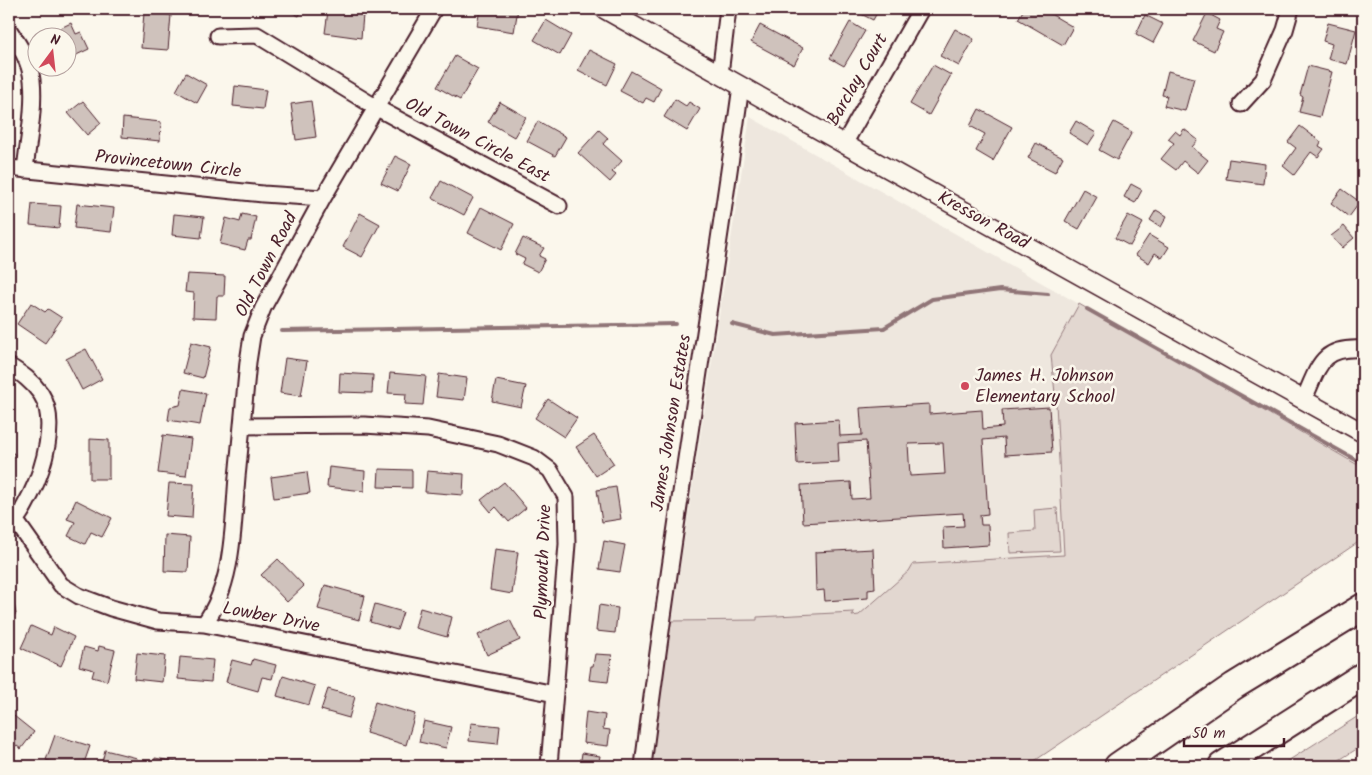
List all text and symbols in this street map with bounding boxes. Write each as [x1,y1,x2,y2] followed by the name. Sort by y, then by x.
[820,27,897,132] street label: Barclay Court
[28,28,78,78] north arrow
[48,29,62,52] text: N
[399,90,556,192] street label: Old Town Circle East
[93,143,243,187] street label: Provincetown Circle
[932,184,1035,259] street label: Kresson Road
[228,207,306,323] street label: Old Town Road
[644,332,700,514] street label: James Johnson Estates
[975,362,1116,412] place label: James H. Johnson Elementary School
[959,380,971,392] marker: James H. Johnson Elementary School
[527,504,561,620] street label: Plymouth Drive
[220,594,322,642] street label: Lowber Drive
[1184,715,1284,747] scale bar
[1192,722,1226,746] text: 50 m

